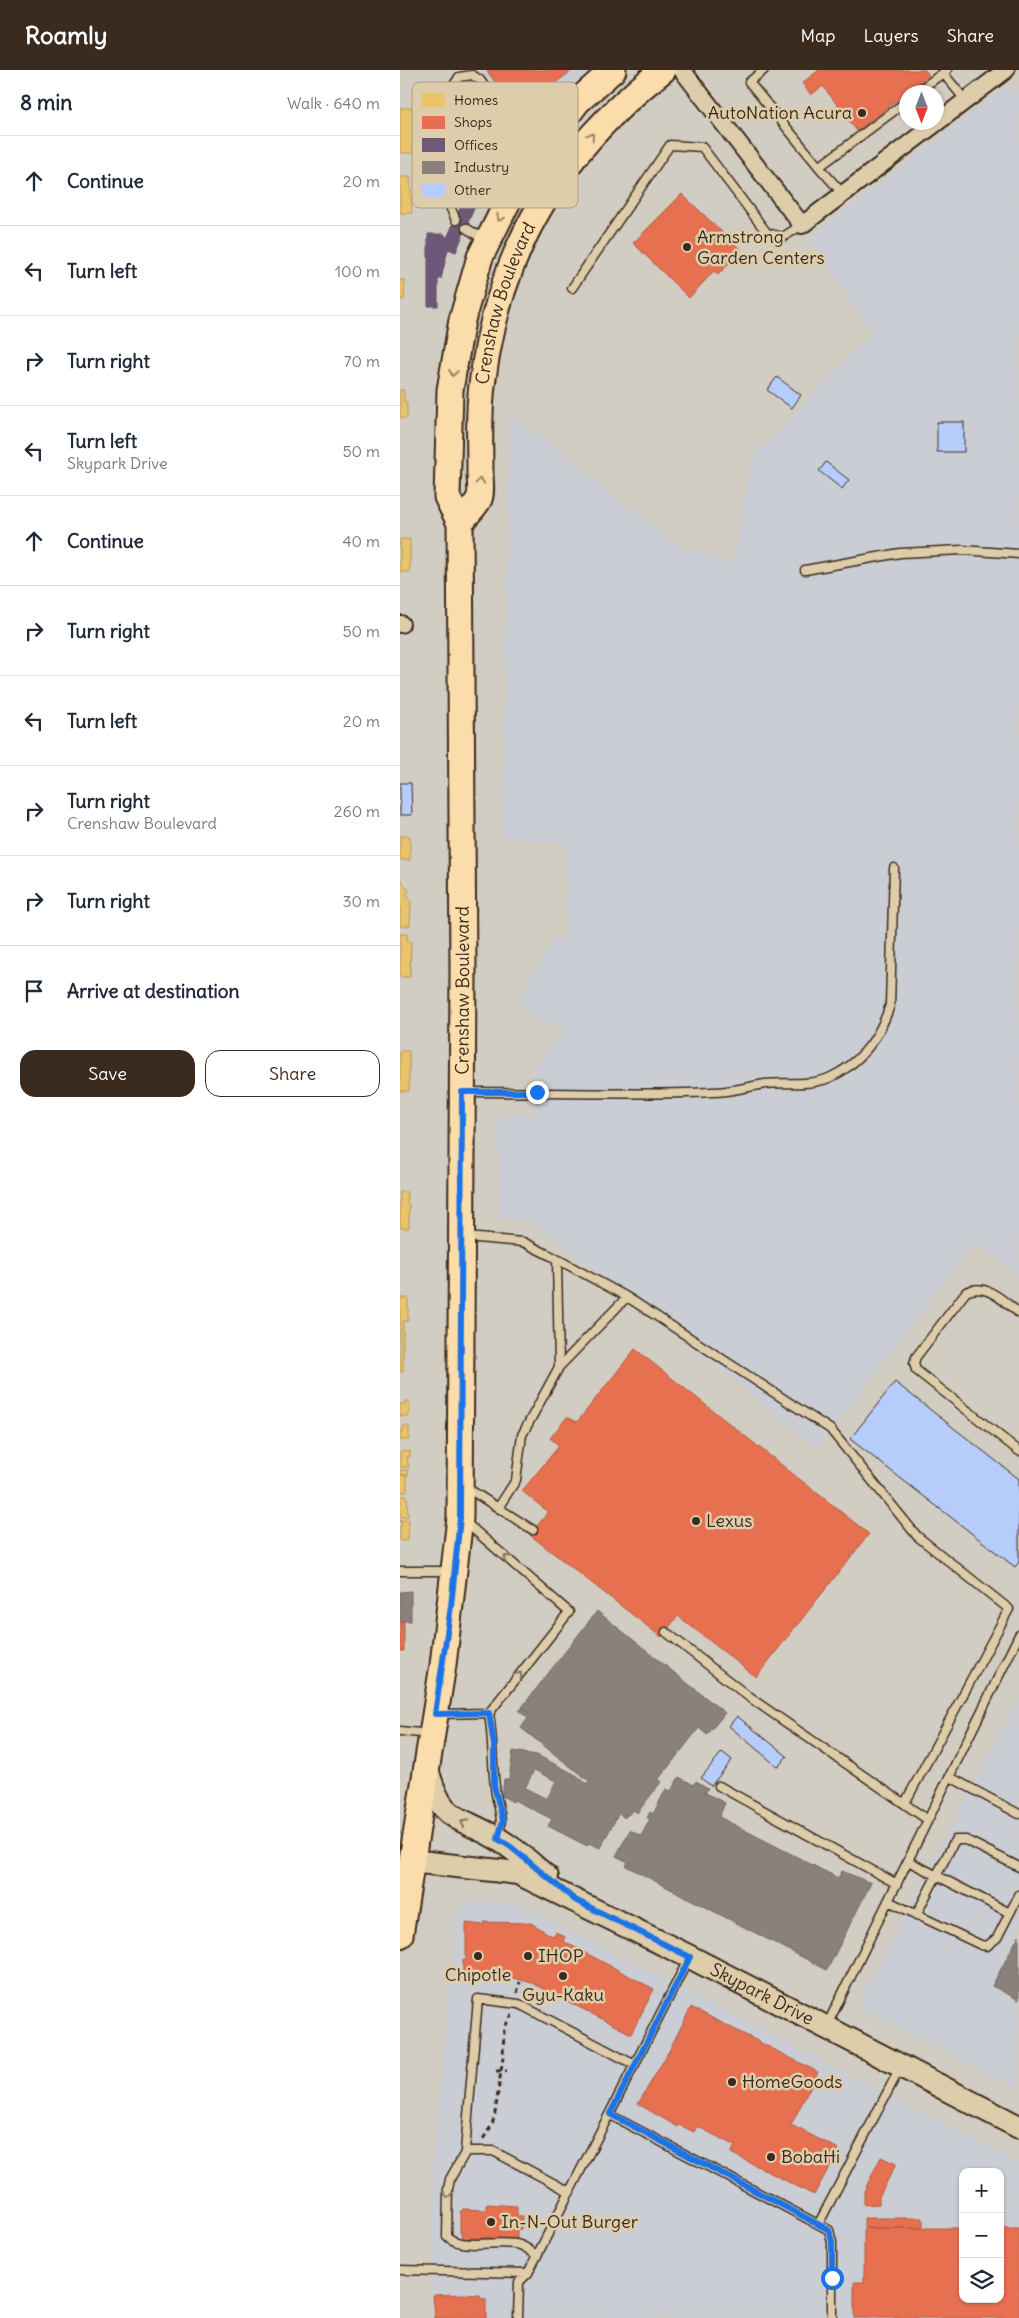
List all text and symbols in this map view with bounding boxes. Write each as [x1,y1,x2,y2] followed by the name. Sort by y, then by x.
[25,20,107,50] text: Roamly
[800,24,835,47] text: Map
[863,24,919,47] text: Layers
[947,24,994,47] text: Share
[412,82,578,208] legend
[899,85,944,130] north arrow
[20,89,72,116] text: 8 min
[454,91,498,109] text: Homes
[287,93,380,113] text: Walk · 640 m
[708,101,852,124] place label: AutoNation Acura
[856,107,868,119] marker: AutoNation Acura
[454,113,492,131] text: Shops
[585,133,594,142] one-way arrow
[454,136,498,154] text: Offices
[454,158,509,176] text: Industry
[20,167,48,195] icon: ahead
[67,169,144,193] text: Continue
[343,171,380,191] text: 20 m
[454,181,491,199] text: Other
[496,213,506,222] one-way arrow
[470,218,540,386] street label: Crenshaw Boulevard
[697,225,825,269] place label: Armstrong Garden Centers
[681,241,693,253] marker: Armstrong Garden Centers
[20,257,48,285] icon: left
[67,259,137,283] text: Turn left
[335,261,380,281] text: 100 m
[20,347,48,375] icon: right
[67,349,150,373] text: Turn right
[344,351,380,371] text: 70 m
[449,369,459,377] one-way arrow
[67,429,137,453] text: Turn left
[20,437,48,465] icon: left
[342,441,380,461] text: 50 m
[67,453,168,473] text: Skypark Drive
[474,477,485,485] one-way arrow
[20,527,48,555] icon: ahead
[67,529,144,553] text: Continue
[342,531,380,551] text: 40 m
[20,617,48,645] icon: right
[67,619,150,643] text: Turn right
[342,621,380,641] text: 50 m
[20,707,48,735] icon: left
[67,709,137,733] text: Turn left
[343,711,380,731] text: 20 m
[67,789,150,813] text: Turn right
[20,797,48,825] icon: right
[334,801,380,821] text: 260 m
[67,813,217,833] text: Crenshaw Boulevard
[20,887,48,915] icon: right
[67,889,150,913] text: Turn right
[343,891,380,911] text: 30 m
[450,905,474,1075] street label: Crenshaw Boulevard
[20,977,48,1005] icon: arrive
[67,979,240,1003] text: Arrive at destination
[20,1050,195,1097] button: Save
[205,1050,380,1097] button: Share
[526,1081,549,1104] route end
[706,1509,752,1532] place label: Lexus
[690,1515,702,1527] marker: Lexus
[504,1555,513,1564] one-way arrow
[514,1672,522,1681] one-way arrow
[460,1819,469,1829] one-way arrow
[538,1944,584,1967] place label: IHOP
[472,1950,484,1962] marker: Chipotle
[522,1950,534,1962] marker: IHOP
[706,1957,818,2030] street label: Skypark Drive
[445,1963,511,1986] place label: Chipotle
[557,1970,569,1982] marker: Gyu-Kaku
[522,1983,604,2006] place label: Gyu-Kaku
[742,2070,843,2093] place label: HomeGoods
[726,2076,738,2088] marker: HomeGoods
[781,2145,840,2168] place label: BobaHi
[765,2151,777,2163] marker: BobaHi
[959,2168,1004,2303] map controls
[959,2168,1004,2213] button: +
[443,2192,453,2199] one-way arrow
[501,2210,639,2233] place label: In-N-Out Burger
[959,2213,1004,2258] button: −
[485,2216,497,2228] marker: In-N-Out Burger
[959,2258,1004,2303] button: layers
[821,2267,844,2290] route start

